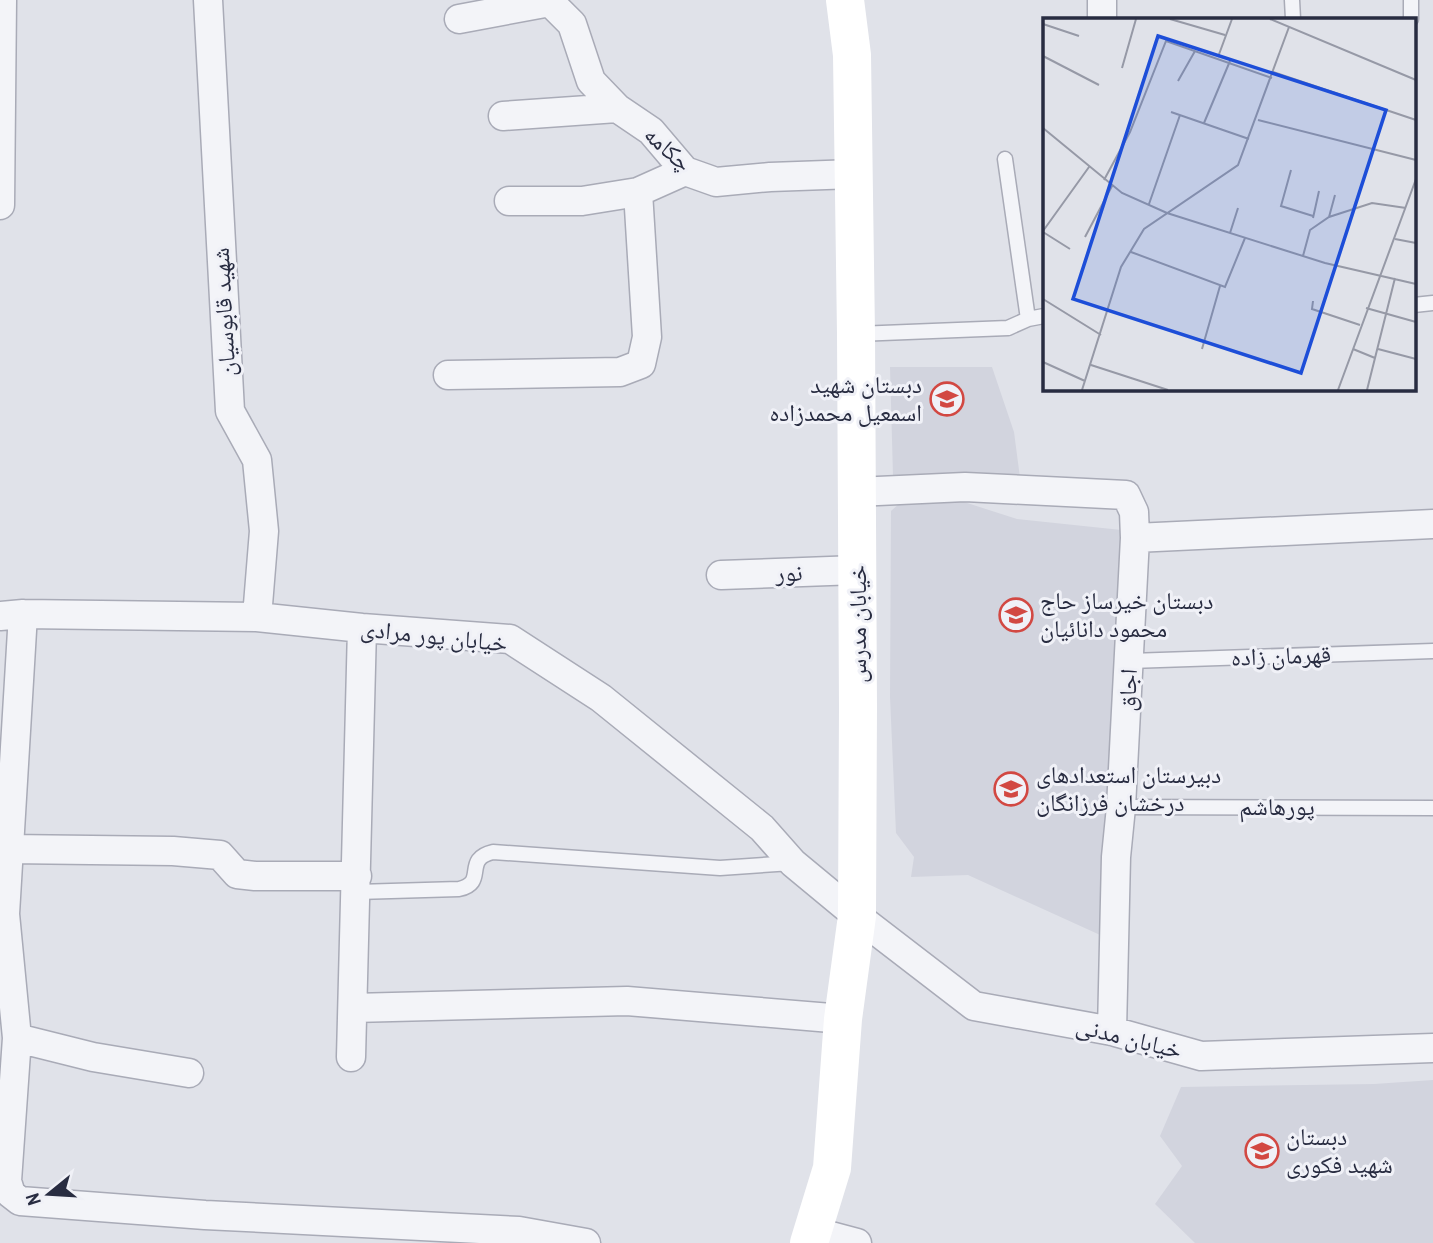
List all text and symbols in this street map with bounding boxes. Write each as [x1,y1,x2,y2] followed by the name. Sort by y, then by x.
[1043,18,1416,390] inset map
[638,118,699,178] street label: چکامه
[204,247,242,377] street label: شهید قابوسیان
[769,368,922,428] place label: دبستان شهید اسمعیل محمدزاده
[928,380,966,418] school or university icon: دبستان شهید اسمعیل محمدزاده
[774,556,803,588] street label: نور
[841,565,873,683] street label: خیابان مدرس
[1040,584,1214,644] place label: دبستان خیرساز حاج محمود دانائیان
[997,596,1035,634] school or university icon: دبستان خیرساز حاج محمود دانائیان
[359,611,509,659] street label: خیابان پور مرادی
[1230,637,1332,673] street label: قهرمان زاده
[1110,668,1144,712] street label: اجاق
[1036,758,1221,818] place label: دبیرستان استعدادهای درخشان فرزانگان
[992,770,1030,808] school or university icon: دبیرستان استعدادهای درخشان فرزانگان
[1239,790,1315,823] street label: پورهاشم
[1073,1008,1185,1066] street label: خیابان مدنی
[1286,1120,1393,1180] place label: دبستان شهید فکوری
[1243,1132,1281,1170] school or university icon: دبستان شهید فکوری
[14,1159,84,1229] north arrow
[19,1190,47,1209] text: N

